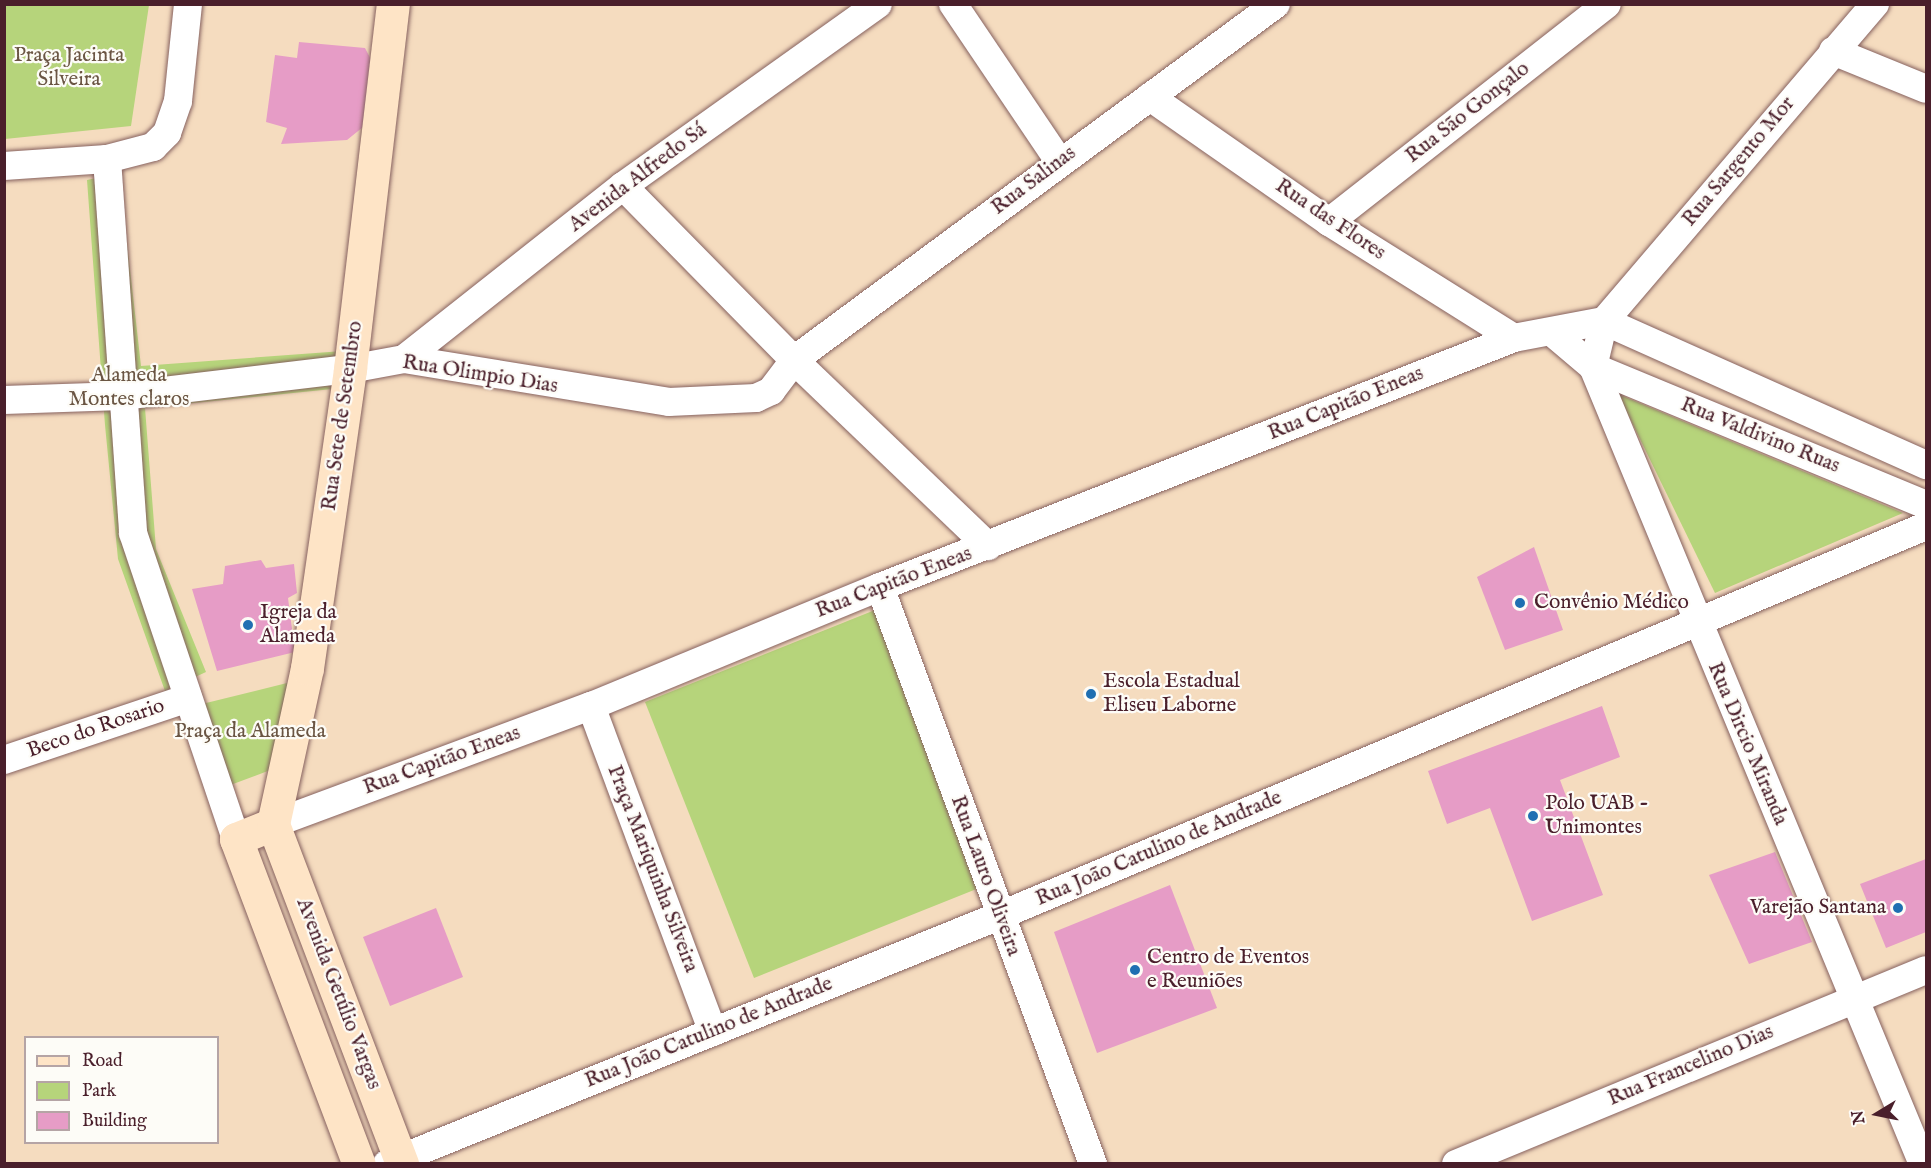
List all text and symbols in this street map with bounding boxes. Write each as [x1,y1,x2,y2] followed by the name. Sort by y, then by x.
[14,43,124,93] park label: Praça Jacinta Silveira
[1401,57,1535,169] street label: Rua São Gonçalo
[1677,92,1801,232] street label: Rua Sargento Mor
[564,118,712,238] street label: Avenida Alfredo Sá
[987,141,1081,221] street label: Rua Salinas
[1270,174,1390,266] street label: Rua das Flores
[317,320,369,512] street label: Rua Sete de Setembro
[400,350,560,400] street label: Rua Olimpio Dias
[1265,361,1427,447] street label: Rua Capitão Eneas
[69,363,189,413] park label: Alameda Montes claros
[1677,393,1843,479] street label: Rua Valdivino Ruas
[812,542,976,624] street label: Rua Capitão Eneas
[1534,590,1689,616] place label: Convênio Médico
[1511,594,1529,612] marker: Convênio Médico
[260,600,337,650] place label: Igreja da Alameda
[241,618,255,632] marker: Igreja da Alameda
[1701,659,1793,829] street label: Rua Dircio Miranda
[1103,669,1240,719] place label: Escola Estadual Eliseu Laborne
[1084,687,1098,701] marker: Escola Estadual Eliseu Laborne
[24,694,168,764] street label: Beco do Rosario
[174,719,326,745] park label: Praça da Alameda
[360,721,524,801] street label: Rua Capitão Eneas
[601,762,703,976] street label: Praça Mariquinha Silveira
[1032,786,1286,912] street label: Rua João Catulino de Andrade
[1545,791,1649,841] place label: Polo UAB - Unimontes
[944,792,1026,960] street label: Rua Lauro Oliveira
[1526,809,1540,823] marker: Polo UAB - Unimontes
[290,895,386,1093] street label: Avenida Getúlio Vargas
[1750,895,1886,921] place label: Varejão Santana
[1891,901,1905,915] marker: Varejão Santana
[1147,945,1309,995] place label: Centro de Eventos e Reuniões
[1128,963,1142,977] marker: Centro de Eventos e Reuniões
[581,972,837,1094] street label: Rua João Catulino de Andrade
[1604,1020,1778,1112] street label: Rua Francelino Dias
[24,1036,219,1144] legend
[82,1050,123,1073] text: Road
[82,1080,116,1103] text: Park
[1847,1084,1907,1144] north arrow
[1848,1109,1870,1126] text: N
[82,1110,147,1133] text: Building

